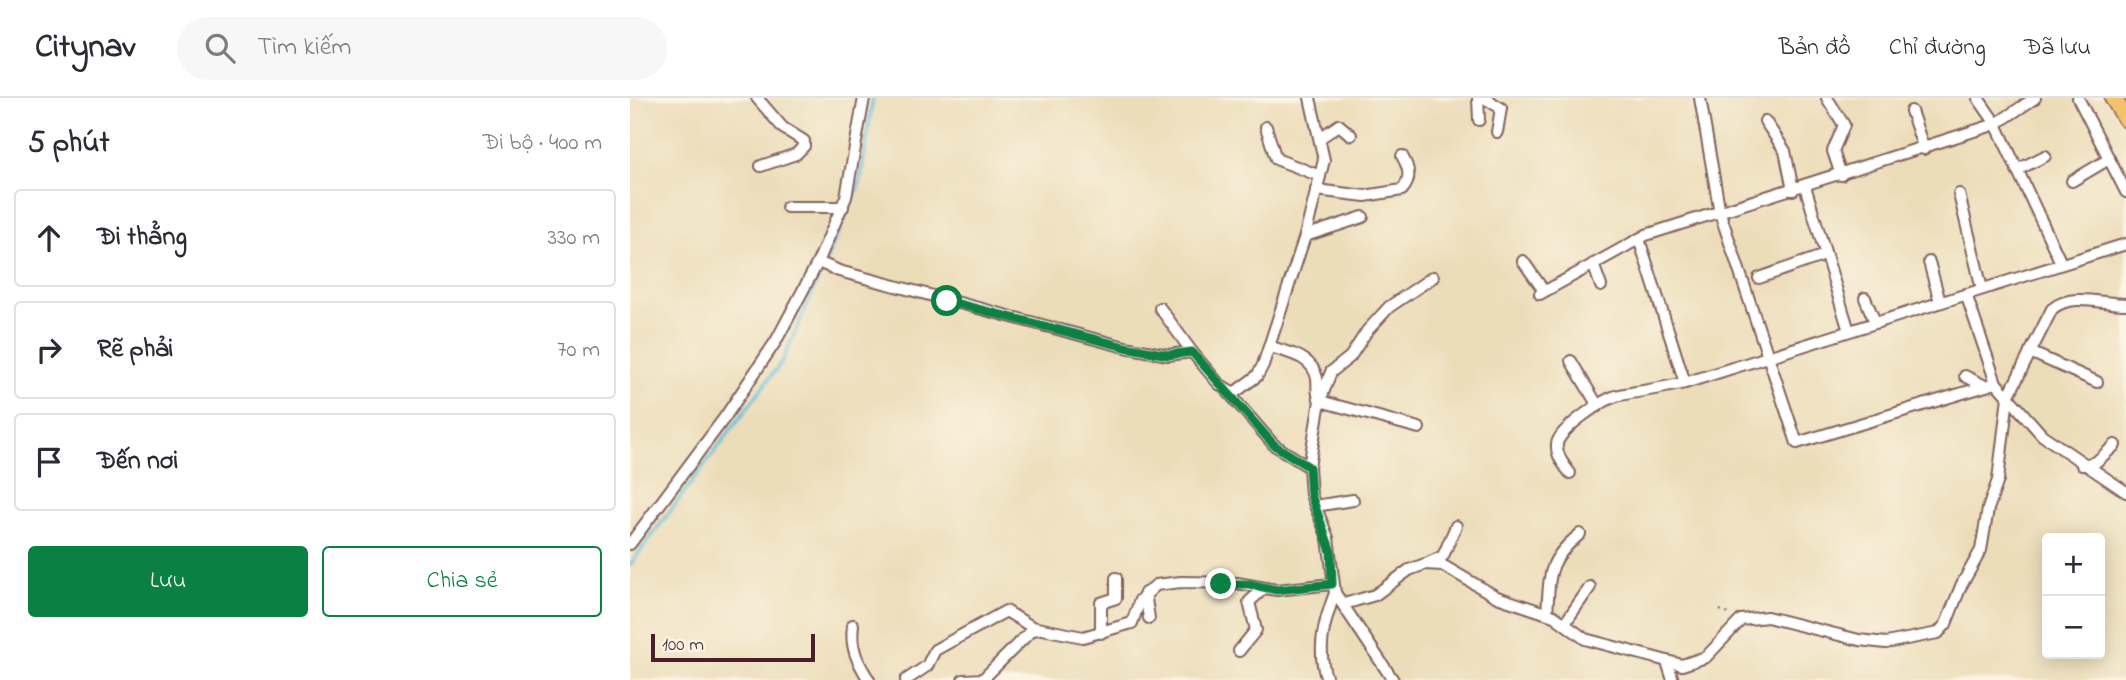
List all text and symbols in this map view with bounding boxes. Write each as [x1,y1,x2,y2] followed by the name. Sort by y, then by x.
[177,17,667,80] search box
[35,24,135,72] text: Citynav
[201,29,239,67] icon: search
[257,29,351,67] text: Tìm kiếm
[1779,31,1851,66] text: Bản đồ
[1889,31,1986,66] text: Chỉ đường
[2024,31,2091,66] text: Đã lưu
[28,122,109,166] text: 5 phút
[483,127,602,160] text: Đi bộ · 400 m
[30,219,68,257] icon: ahead
[97,219,187,257] text: Đi thẳng
[547,222,600,255] text: 330 m
[931,285,962,316] route start
[30,331,68,369] icon: right
[97,331,173,369] text: Rẽ phải
[557,334,600,367] text: 70 m
[30,443,68,481] icon: arrive
[97,443,178,481] text: Đến nơi
[2042,533,2105,659] map controls
[2042,533,2105,596] button: +
[28,546,308,617] button: Lưu
[322,546,602,617] button: Chia sẻ
[1205,568,1236,599] route end
[2042,596,2105,659] button: −
[651,631,816,663] scale bar
[662,632,704,659] text: 100 m

